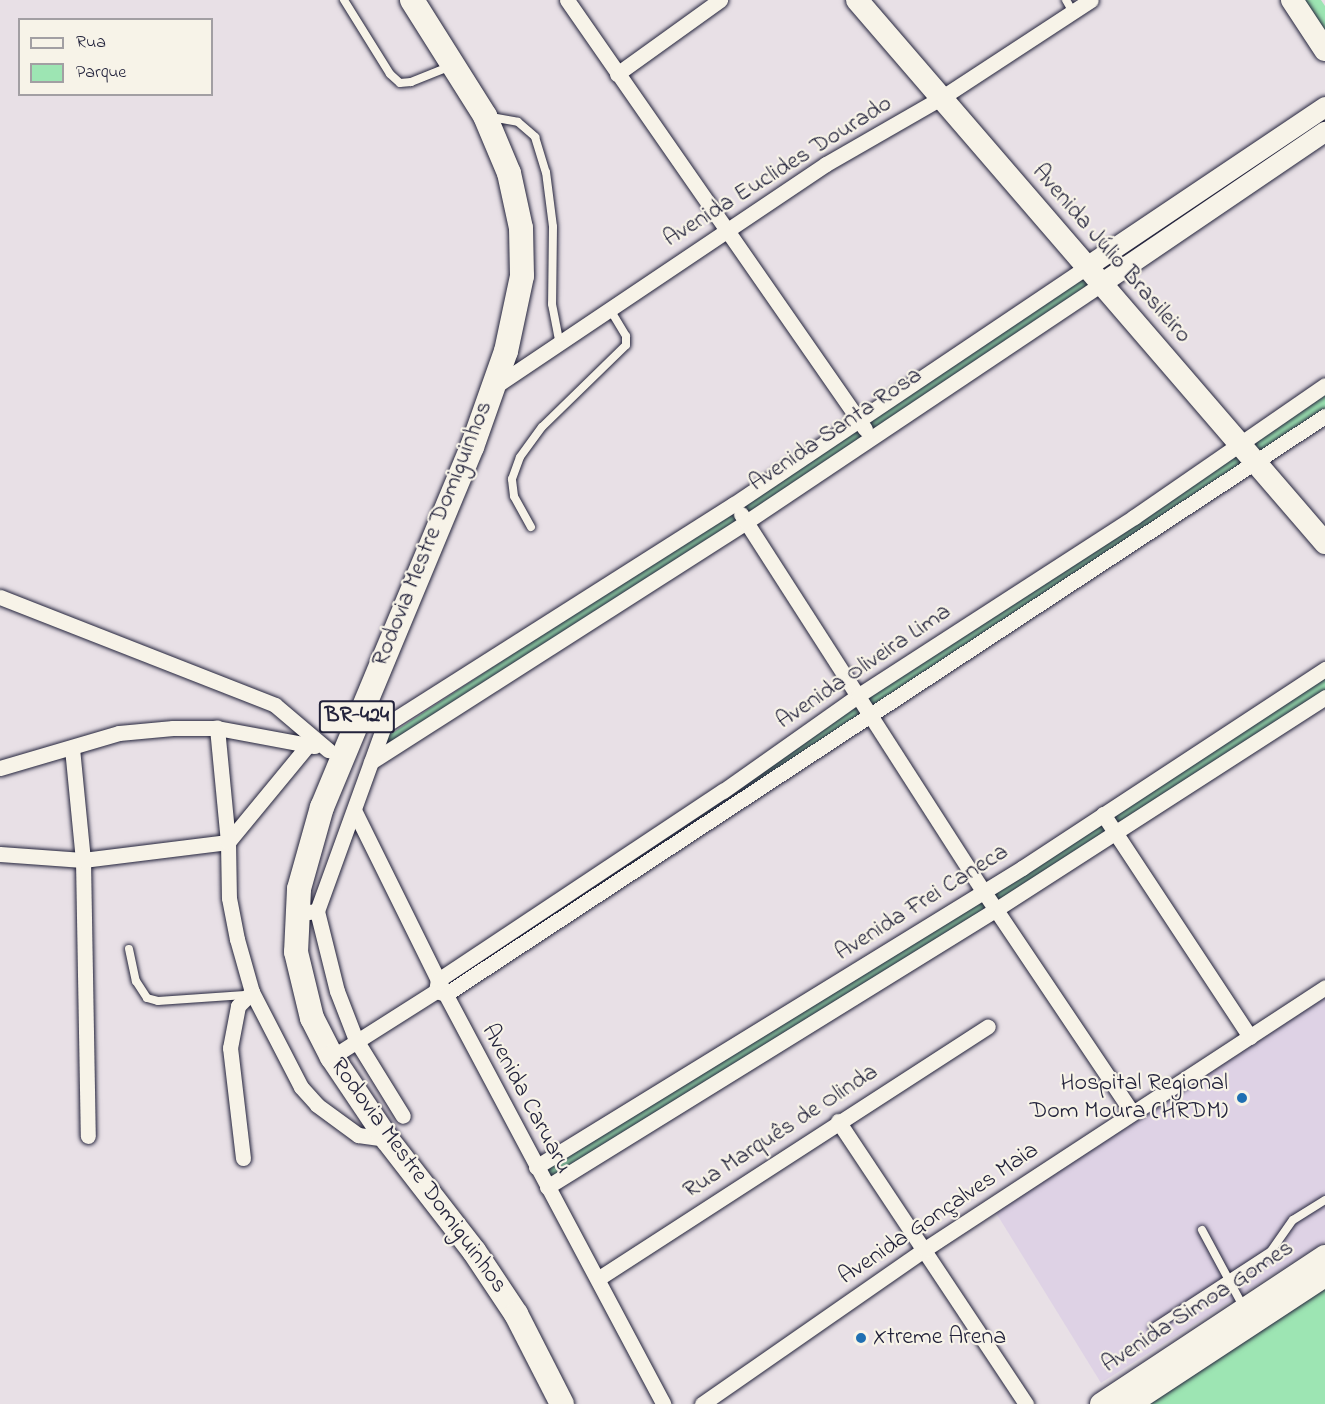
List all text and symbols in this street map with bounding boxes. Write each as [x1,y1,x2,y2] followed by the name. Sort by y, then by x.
[18,18,213,96] legend
[76,30,106,56] text: Rua
[76,60,126,86] text: Parque
[658,90,898,254] street label: Avenida Euclides Dourado
[1025,158,1197,350] street label: Avenida Júlio Brasileiro
[744,362,928,498] street label: Avenida Santa Rosa
[366,397,500,671] street label: Rodovia Mestre Domiguinhos
[771,598,957,736] street label: Avenida Oliveira Lima
[318,698,396,736] road number: BR-424
[830,838,1014,968] street label: Avenida Frei Caneca
[474,1019,578,1179] street label: Avenida Caruaru
[323,1053,513,1299] street label: Rodovia Mestre Domiguinhos
[678,1058,884,1206] street label: Rua Marquês de Olinda
[1030,1070,1228,1126] place label: Hospital Regional Dom Moura (HRDM)
[1233,1089,1251,1107] marker: Hospital Regional Dom Moura (HRDM)
[834,1136,1044,1292] street label: Avenida Gonçalves Maia
[1097,1234,1299,1380] street label: Avenida Simoa Gomes
[873,1324,1006,1352] place label: Xtreme Arena
[854,1331,868,1345] marker: Xtreme Arena

